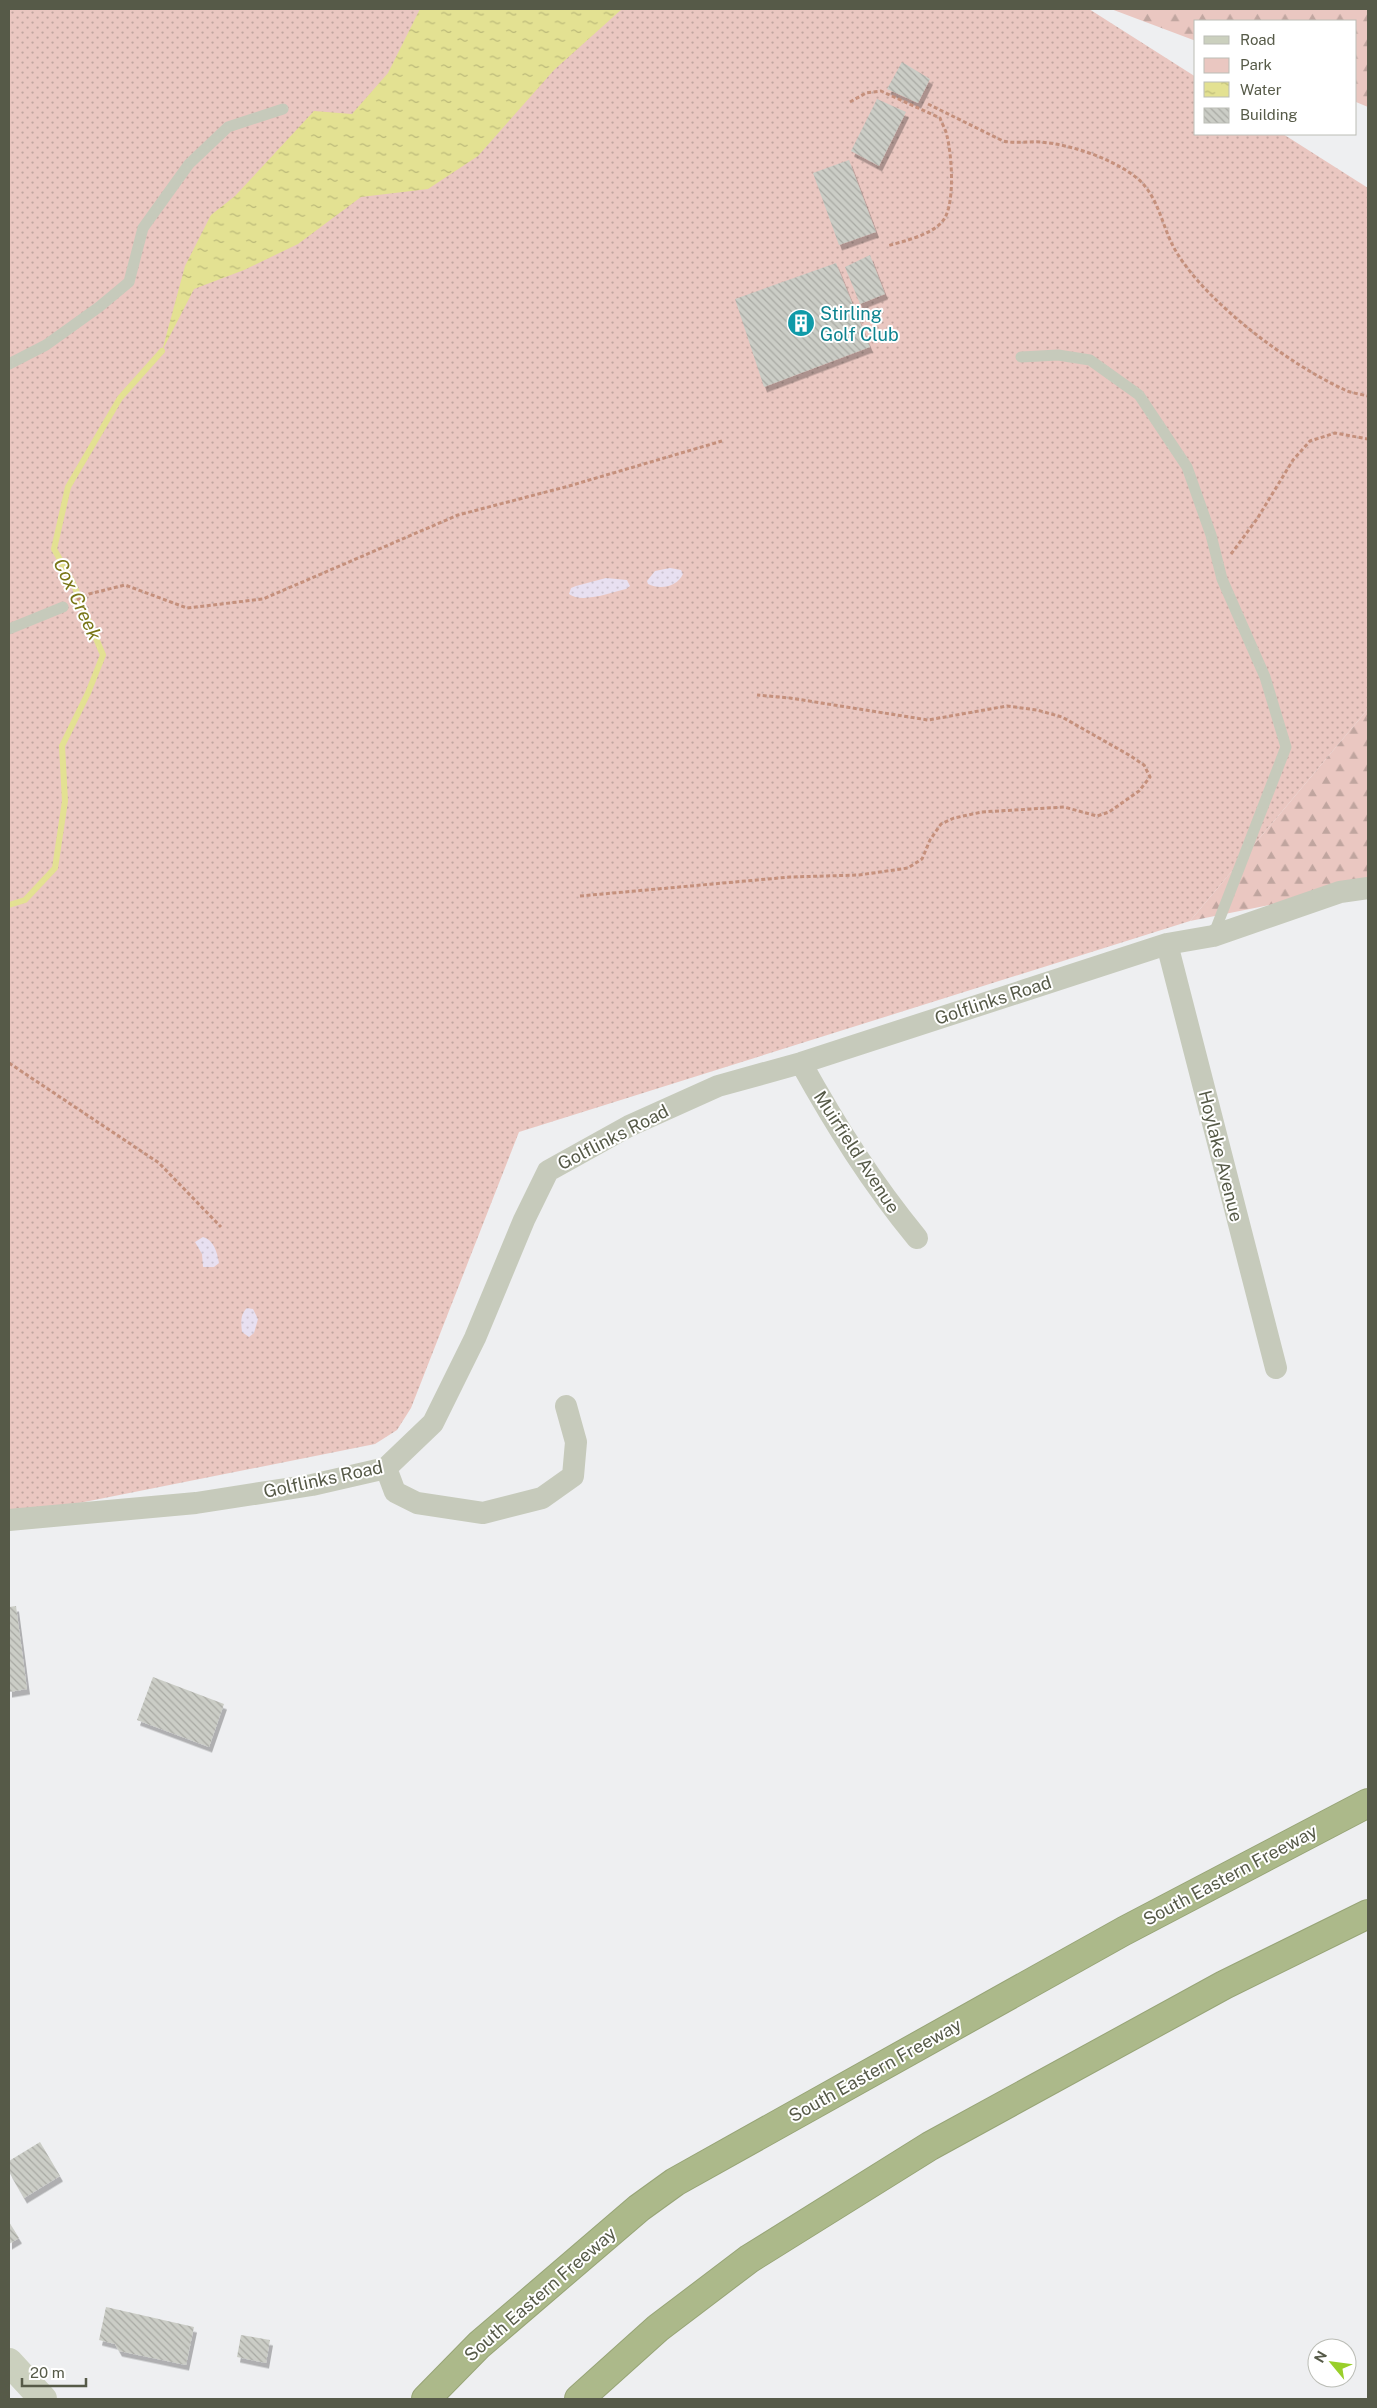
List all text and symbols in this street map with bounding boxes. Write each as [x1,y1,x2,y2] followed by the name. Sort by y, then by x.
[1194,20,1357,135] legend
[1240,31,1276,48] text: Road
[1240,56,1272,73] text: Park
[1240,81,1282,98] text: Water
[1240,106,1298,123] text: Building
[820,303,899,345] place label: Stirling Golf Club
[786,308,816,338] building icon: Stirling Golf Club
[49,555,107,644] water label: Cox Creek
[932,971,1054,1029] street label: Golflinks Road
[810,1087,904,1217] street label: Muirfield Avenue
[1195,1088,1247,1224] street label: Hoylake Avenue
[554,1100,672,1174] street label: Golflinks Road
[261,1456,385,1502] street label: Golflinks Road
[1139,1820,1321,1930] street label: South Eastern Freeway
[785,2014,965,2126] street label: South Eastern Freeway
[460,2222,620,2366] street label: South Eastern Freeway
[1307,2338,1357,2388] north arrow
[1311,2348,1330,2365] text: N
[22,2356,86,2388] scale bar
[30,2364,65,2381] text: 20 m

